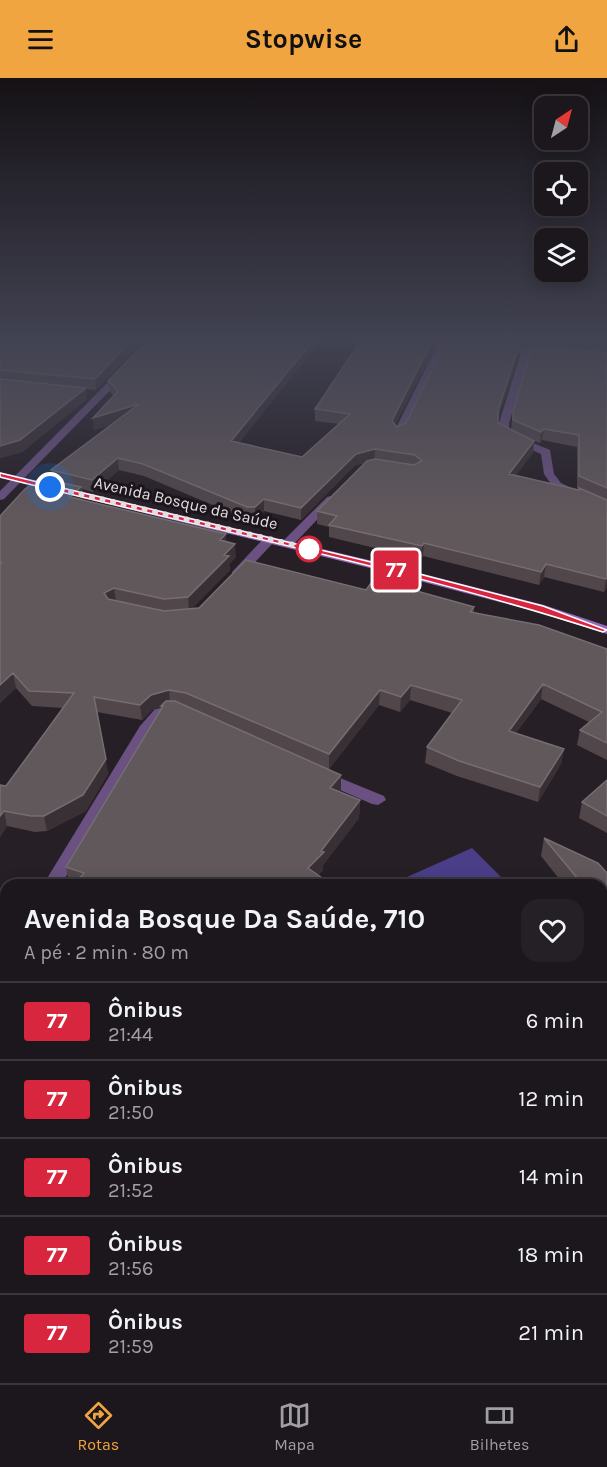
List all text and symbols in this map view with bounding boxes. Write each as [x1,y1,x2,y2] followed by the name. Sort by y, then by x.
[24,23,57,56] icon: menu
[245,23,362,55] text: Stopwise
[550,23,583,56] icon: share
[534,96,588,150] north arrow
[534,96,588,282] map controls
[534,162,588,216] button: locate
[534,228,588,282] button: layers
[35,472,65,502] your location
[92,473,280,533] street label: Avenida Bosque da Saúde
[296,536,322,562] unlabelled marker
[369,550,423,590] line badge: 77
[386,558,406,582] text: 77
[521,899,584,962] button: heart
[24,902,425,935] text: Avenida Bosque Da Saúde, 710
[24,941,189,964] text: A pé · 2 min · 80 m
[108,997,183,1023] text: Ônibus
[526,1008,584,1034] text: 6 min
[47,1009,67,1033] text: 77
[108,1023,153,1046] text: 21:44
[108,1075,183,1101] text: Ônibus
[518,1086,584,1112] text: 12 min
[47,1087,67,1111] text: 77
[108,1101,154,1124] text: 21:50
[108,1153,183,1179] text: Ônibus
[519,1164,584,1190] text: 14 min
[47,1165,67,1189] text: 77
[108,1179,154,1202] text: 21:52
[108,1231,183,1257] text: Ônibus
[518,1242,584,1268] text: 18 min
[47,1243,67,1267] text: 77
[108,1257,154,1280] text: 21:56
[108,1309,183,1335] text: Ônibus
[518,1320,584,1346] text: 21 min
[47,1321,67,1345] text: 77
[108,1335,154,1358] text: 21:59
[77,1399,119,1454] tab: Rotas
[274,1399,315,1454] tab: Mapa
[470,1399,529,1454] tab: Bilhetes

